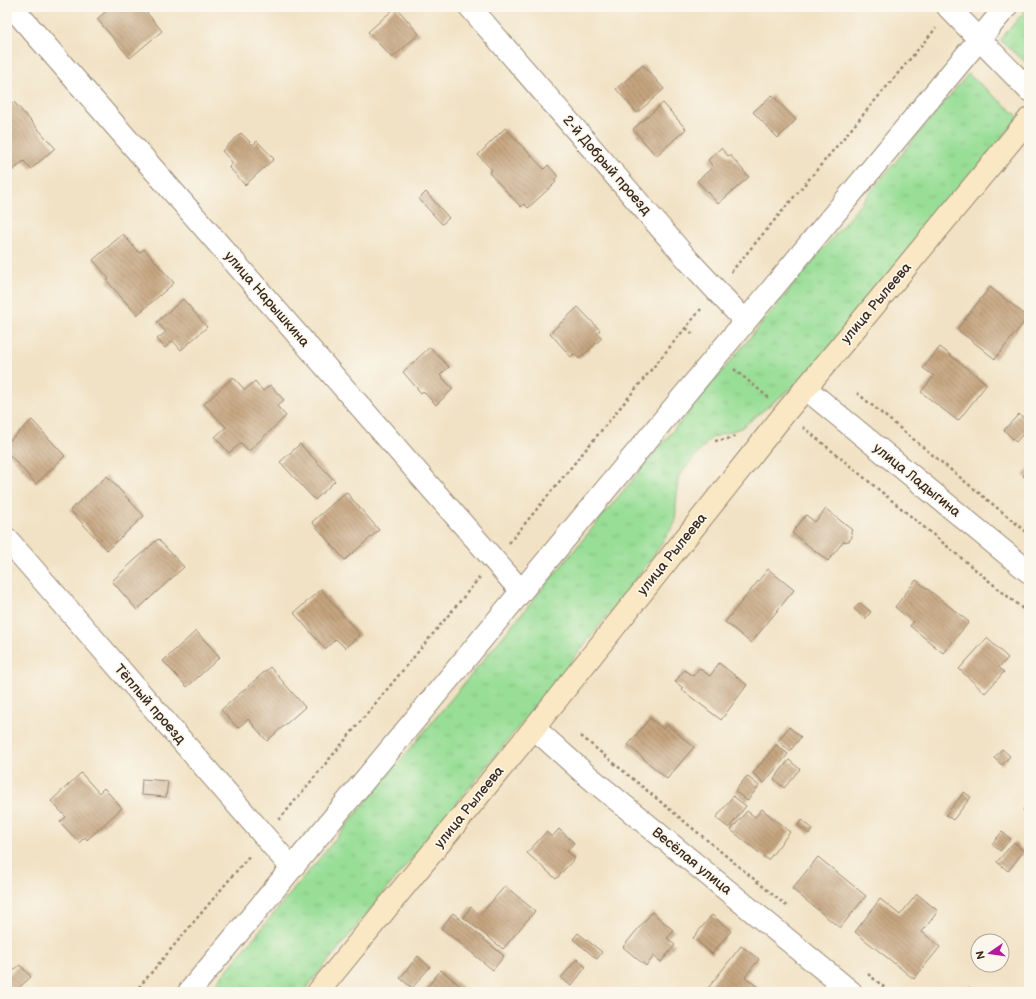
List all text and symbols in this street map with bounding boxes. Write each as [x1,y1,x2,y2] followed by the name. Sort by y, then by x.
[559,112,655,219] street label: 2-й Добрый проезд
[221,248,314,351] street label: улица Нарышкина
[837,258,915,347] street label: улица Рылеева
[870,439,965,521] street label: улица Ладыгина
[634,509,711,598] street label: улица Рылеева
[111,661,190,748] street label: Тёплый проезд
[431,762,508,851] street label: улица Рылеева
[649,824,736,899] street label: Весёлая улица
[970,933,1010,973] north arrow
[973,950,988,961] text: N

